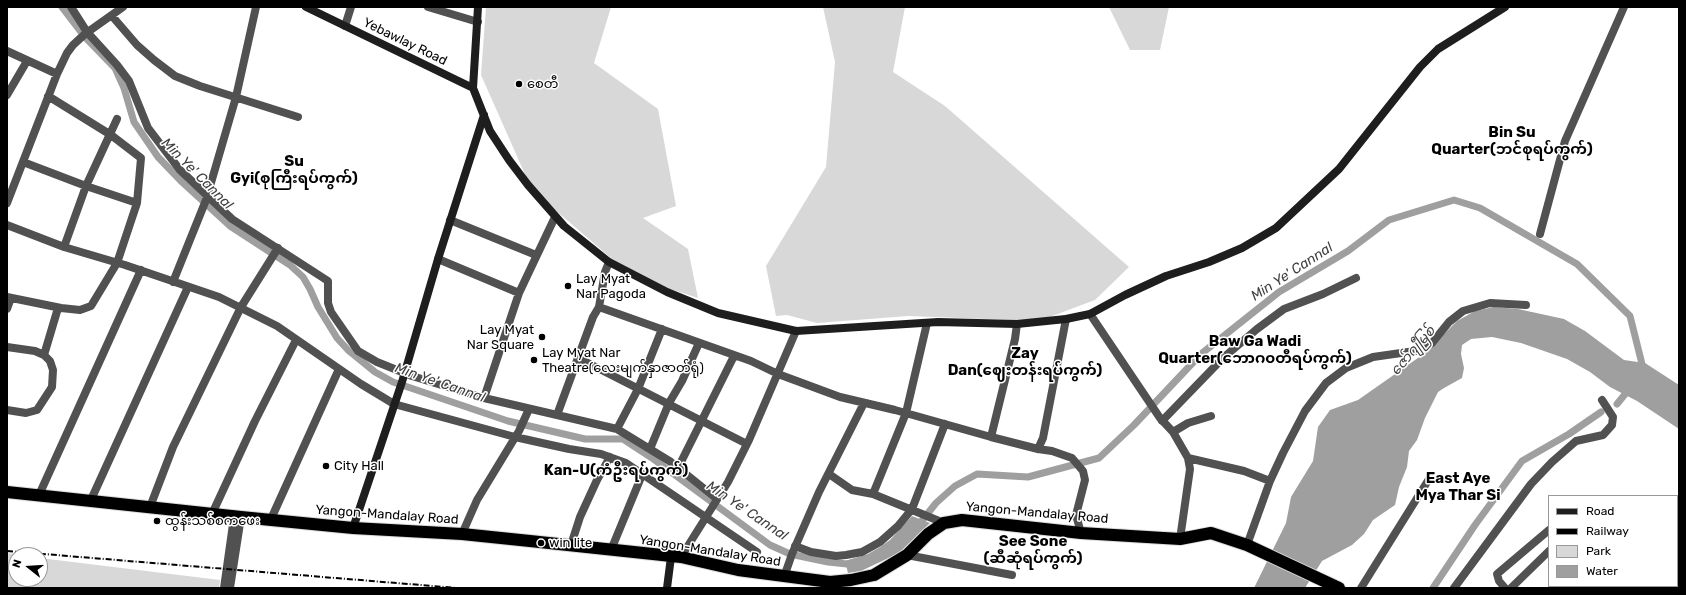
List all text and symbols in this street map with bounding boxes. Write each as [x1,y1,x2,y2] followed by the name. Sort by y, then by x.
[361,15,449,69] street label: Yebawlay Road
[527,76,558,92] place label: စေတီ
[514,79,524,89] marker: စေတီ
[1431,124,1593,159] district label: Bin Su Quarter(ဘင်စုရပ်ကွက်)
[158,135,236,213] water label: Min Ye' Cannal
[230,153,358,188] district label: Su Gyi(စုကြီးရပ်ကွက်)
[1248,239,1336,305] water label: Min Ye' Cannal
[576,271,646,302] place label: Lay Myat Nar Pagoda
[563,281,573,291] marker: Lay Myat Nar Pagoda
[467,322,534,353] place label: Lay Myat Nar Square
[1387,323,1439,379] water label: ဇော်ဂျီမြစ်
[537,332,547,342] marker: Lay Myat Nar Square
[1158,333,1352,368] district label: Baw Ga Wadi Quarter(ဘောဂ၀တီရပ်ကွက်)
[542,345,704,376] place label: Lay Myat Nar Theatre(လေးမျက်နှာဇာတ်ရုံ)
[948,345,1102,380] district label: Zay Dan(ဈေးတန်းရပ်ကွက်)
[529,355,539,365] marker: Lay Myat Nar Theatre(လေးမျက်နှာဇာတ်ရုံ)
[393,360,487,406] water label: Min Ye' Cannal
[334,458,384,474] place label: City Hall
[321,461,331,471] marker: City Hall
[544,462,688,480] district label: Kan-U(ကံဦးရပ်ကွက်)
[1415,470,1501,505] district label: East Aye Mya Thar Si
[703,478,791,544] water label: Min Ye' Cannal
[1548,495,1678,587] legend
[965,499,1109,527] street label: Yangon-Mandalay Road
[315,502,459,528] street label: Yangon-Mandalay Road
[1586,504,1614,518] text: Road
[165,513,260,529] place label: ထွန်းသစ်စကဖေး
[152,516,162,526] marker: ထွန်းသစ်စကဖေး
[1586,524,1629,538] text: Railway
[638,532,782,570] street label: Yangon-Mandalay Road
[983,533,1083,568] district label: See Sone (ဆီဆုံရပ်ကွက်)
[549,535,592,551] place label: win lite
[536,538,546,548] marker: win lite
[1586,544,1611,558] text: Park
[8,547,48,587] north arrow
[10,558,24,569] text: N
[1586,564,1618,578] text: Water

